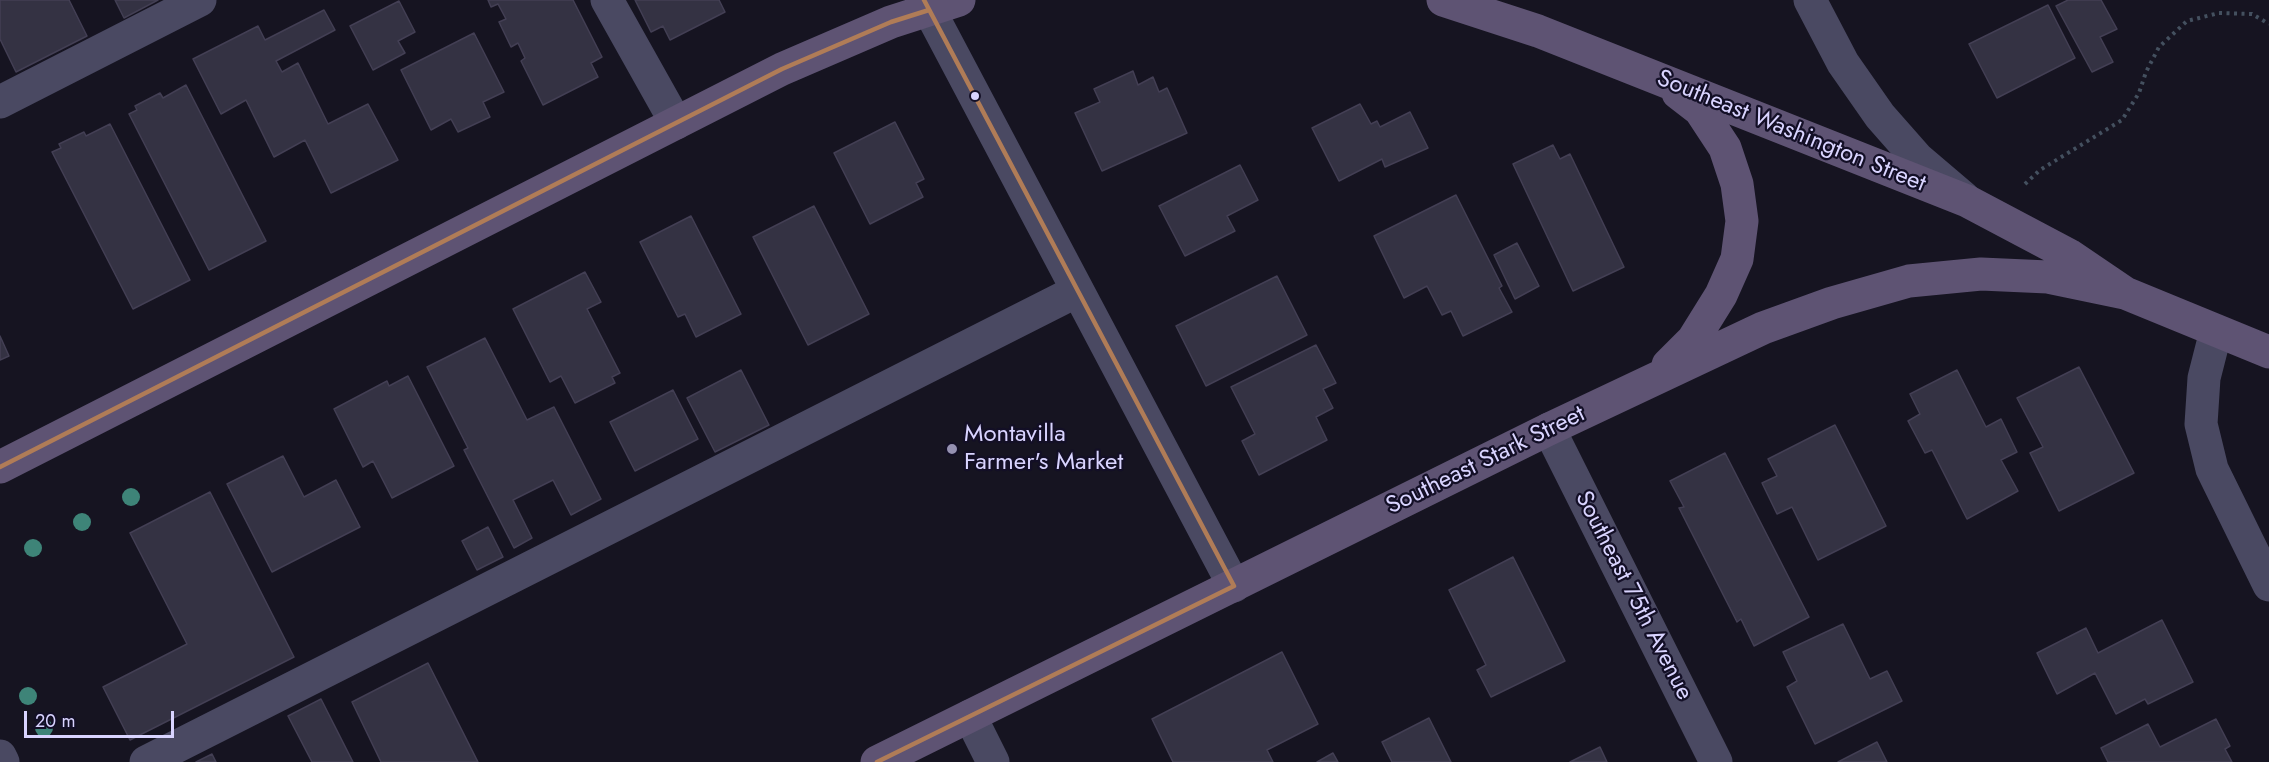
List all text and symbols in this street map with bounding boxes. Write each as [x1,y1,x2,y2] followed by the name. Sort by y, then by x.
[1652,65,1930,199] street label: Southeast Washington Street
[969,90,981,102] unlabelled marker
[1382,400,1590,522] street label: Southeast Stark Street
[964,421,1123,477] place label: Montavilla Farmer's Market
[945,442,959,456] marker: Montavilla Farmer's Market
[1568,487,1698,705] street label: Southeast 75th Avenue
[27,699,177,737] scale bar
[35,708,75,734] text: 20 m

